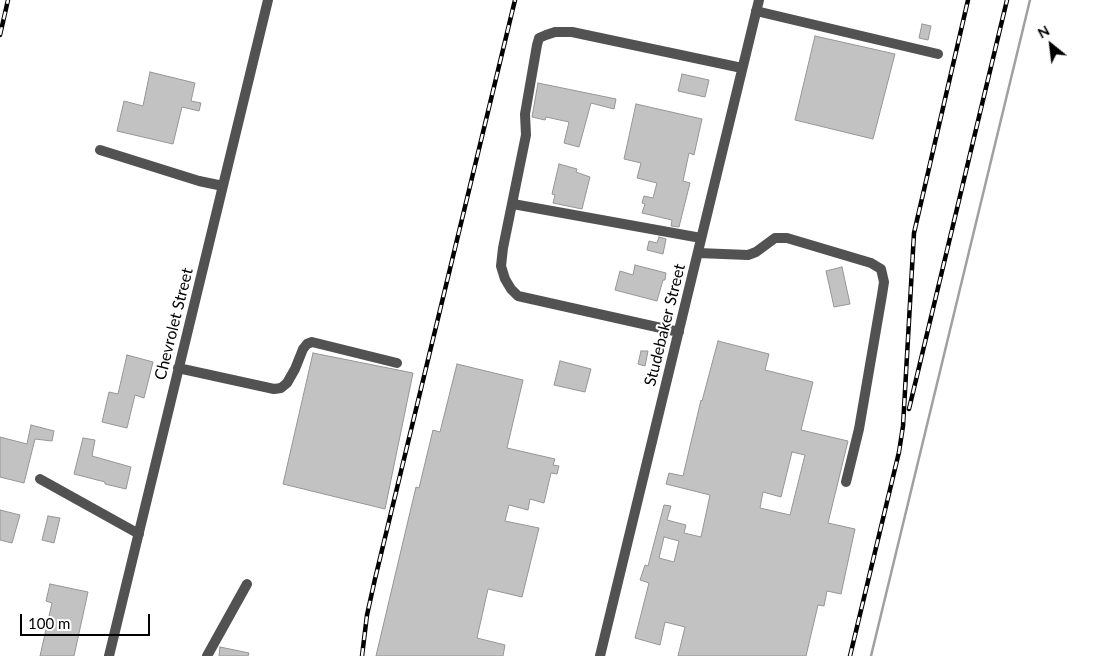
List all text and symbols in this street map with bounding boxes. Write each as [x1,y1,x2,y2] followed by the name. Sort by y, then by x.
[1026,20,1076,70] north arrow
[1035,21,1052,41] text: N
[641,262,689,388] street label: Studebaker Street
[151,266,197,382] street label: Chevrolet Street
[22,604,152,636] scale bar
[28,614,70,632] text: 100 m

